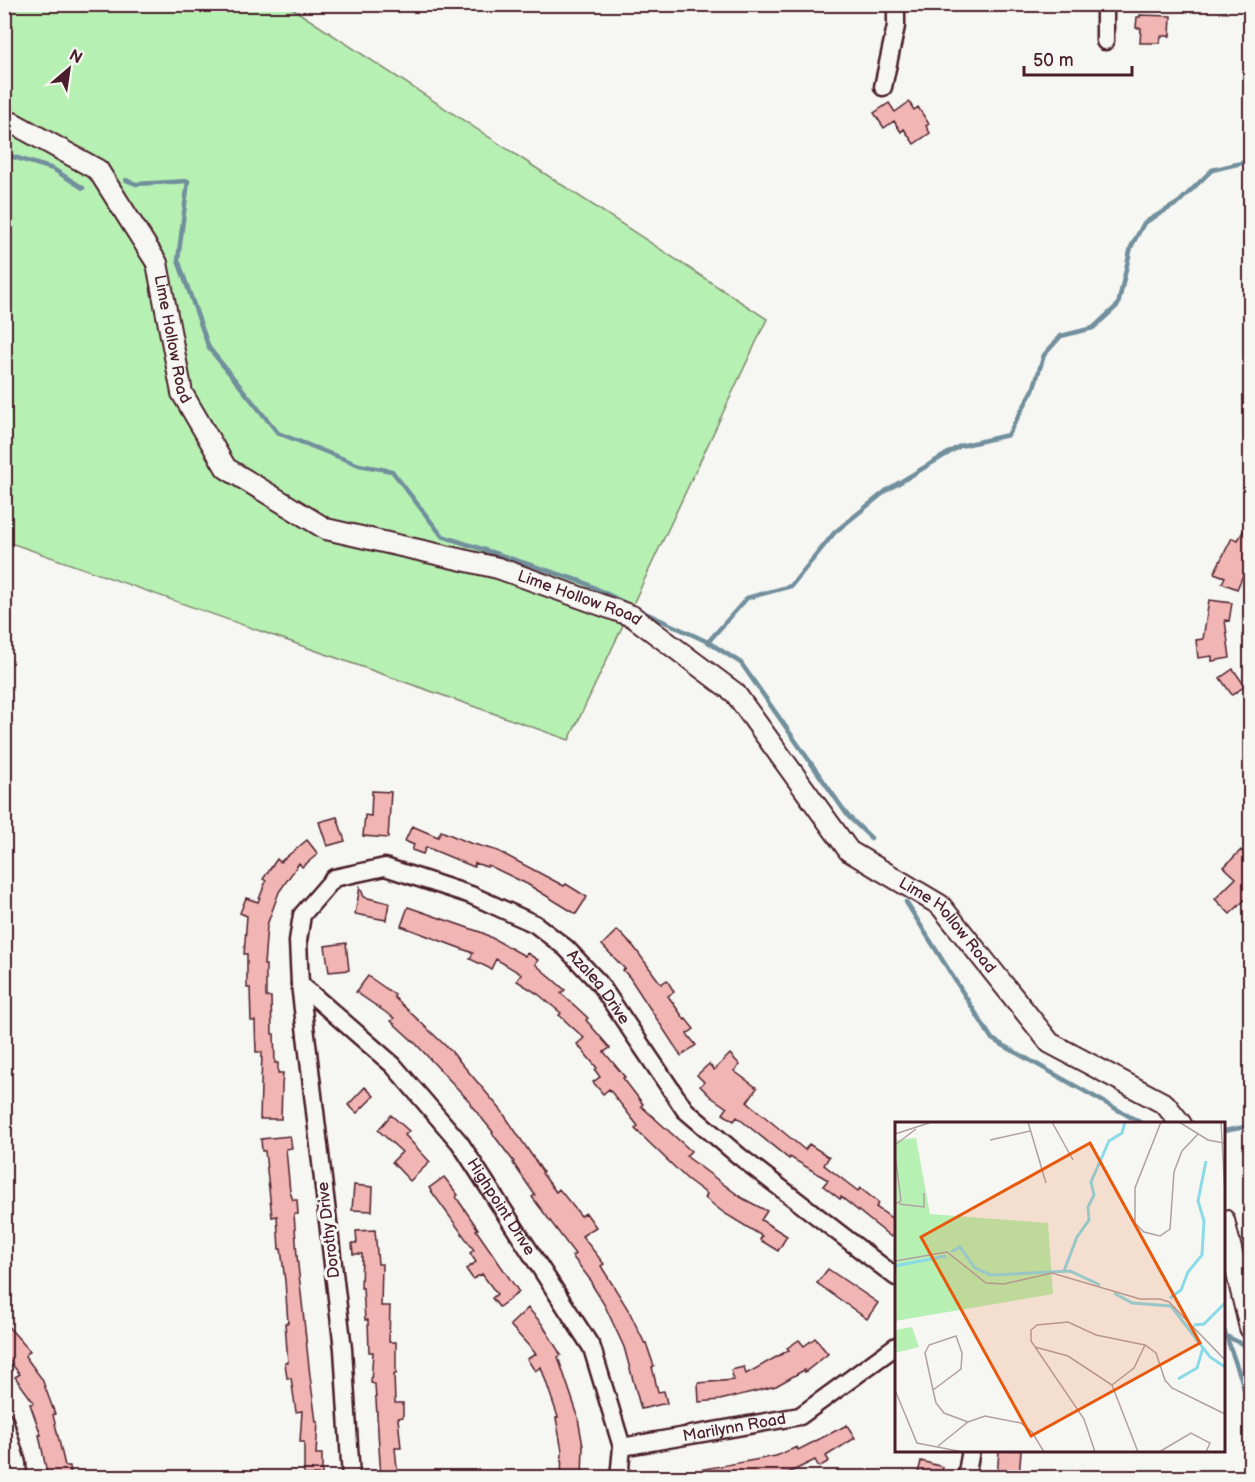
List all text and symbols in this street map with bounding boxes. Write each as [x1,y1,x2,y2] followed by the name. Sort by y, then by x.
[39,39,99,99] north arrow
[1024,39,1132,77] scale bar
[66,46,85,68] text: N
[1033,50,1074,71] text: 50 m
[150,273,195,407] street label: Lime Hollow Road
[515,566,645,629] street label: Lime Hollow Road
[895,873,1000,977] street label: Lime Hollow Road
[563,946,634,1028] street label: Azalea Drive
[895,1122,1225,1452] inset map
[463,1155,540,1259] street label: Highpoint Drive
[314,1180,344,1279] street label: Dorothy Drive
[681,1409,787,1446] street label: Marilynn Road

